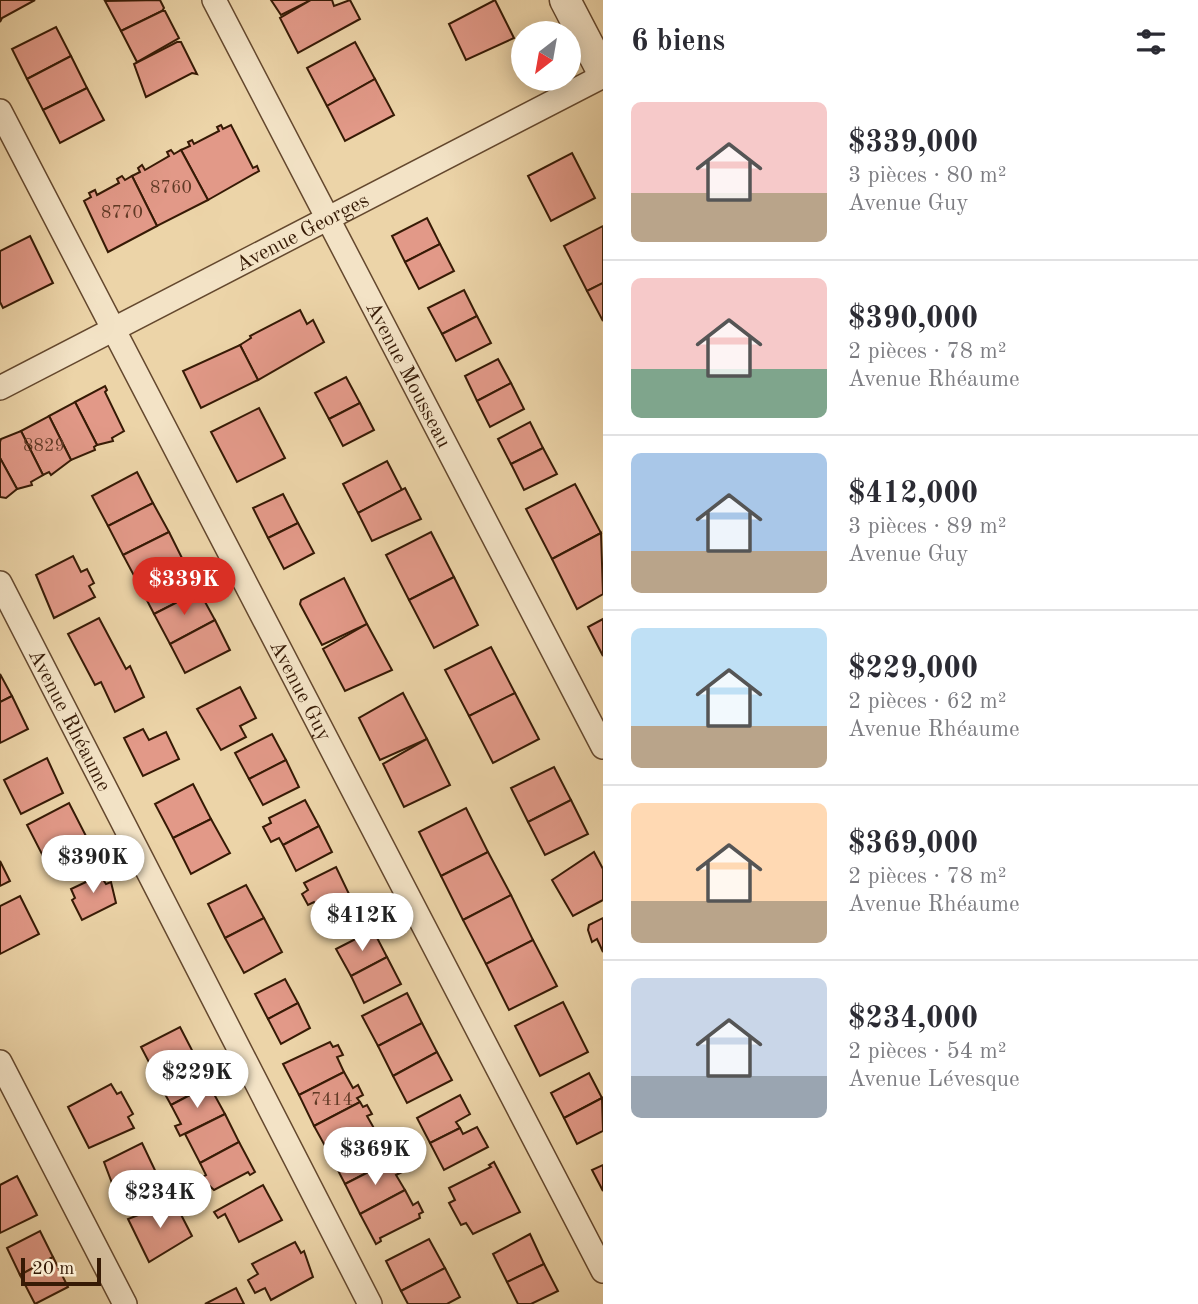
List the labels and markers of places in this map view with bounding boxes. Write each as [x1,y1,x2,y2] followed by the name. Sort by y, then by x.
[135,558,233,617] pin: $339K
[44,836,142,895] pin: $390K
[313,894,411,953] pin: $412K
[148,1050,246,1110] pin: $229K
[326,1128,424,1187] pin: $369K
[111,1170,209,1230] pin: $234K

